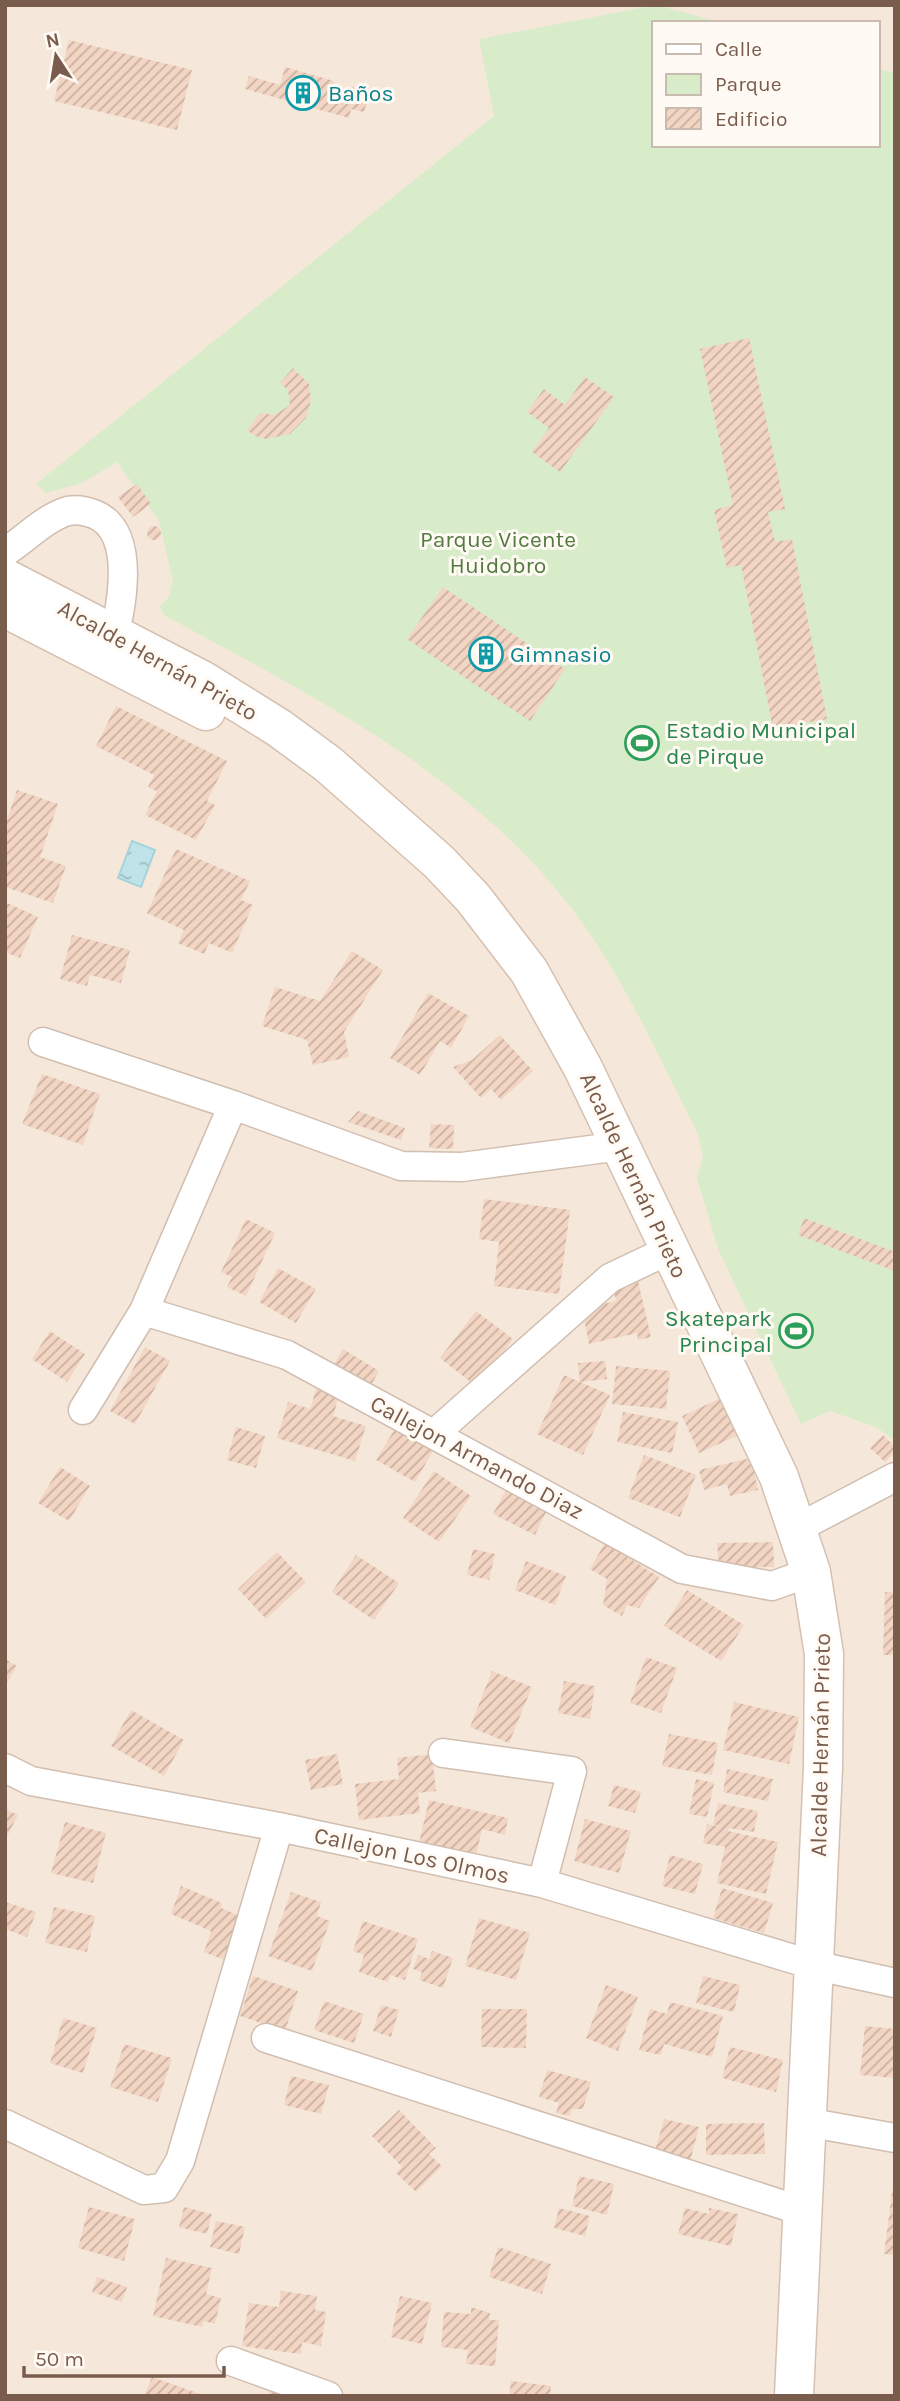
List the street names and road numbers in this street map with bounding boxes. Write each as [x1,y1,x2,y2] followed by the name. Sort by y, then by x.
[53,594,262,727] street label: Alcalde Hernán Prieto
[574,1068,693,1282] street label: Alcalde Hernán Prieto
[366,1390,588,1525] street label: Callejon Armando Diaz
[805,1633,836,1857] street label: Alcalde Hernán Prieto
[312,1822,512,1889] street label: Callejon Los Olmos

